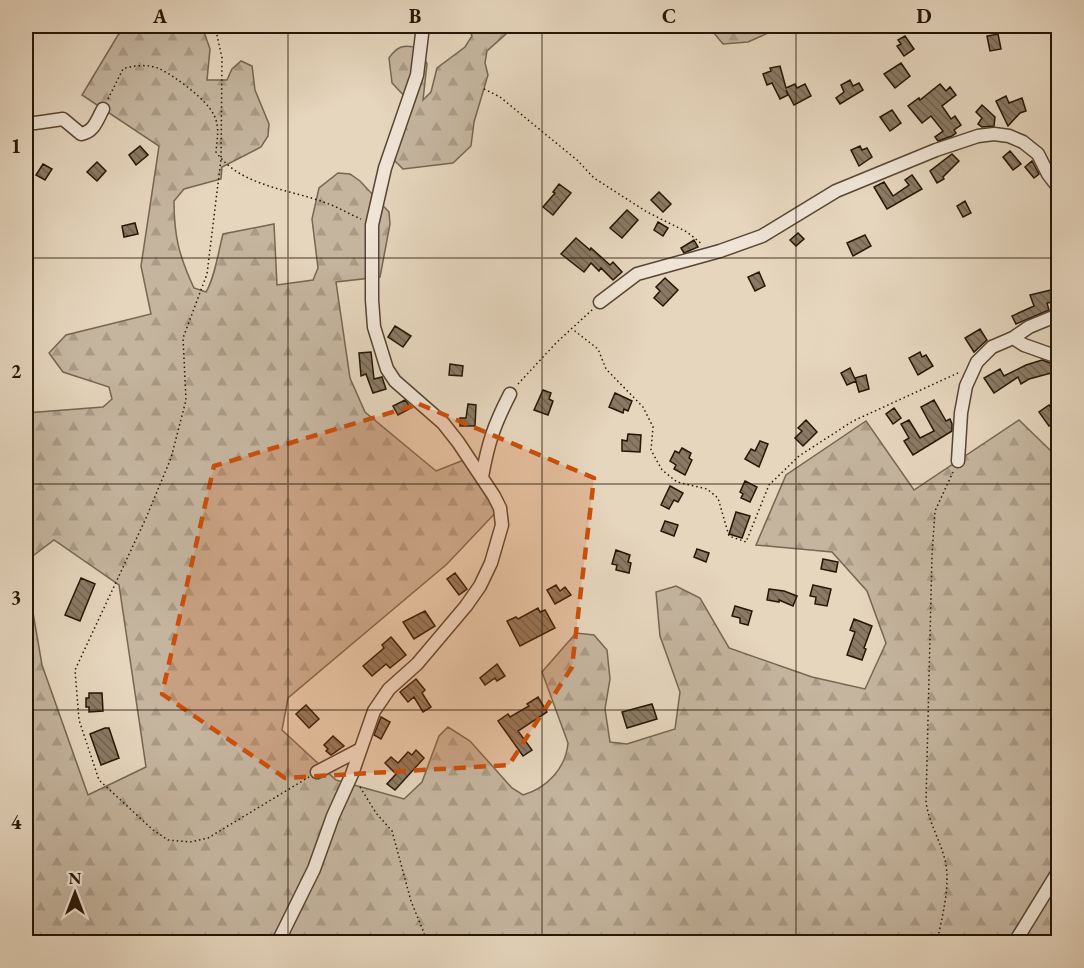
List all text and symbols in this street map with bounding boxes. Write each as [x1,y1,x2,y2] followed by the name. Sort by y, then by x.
[152,3,168,29] text: A
[409,3,421,29] text: B
[662,3,676,29] text: C
[916,3,932,29] text: D
[11,133,21,159] text: 1
[11,358,22,384] text: 2
[11,584,21,610] text: 3
[11,809,22,835] text: 4
[45,863,105,923] north arrow
[69,868,82,889] text: N

